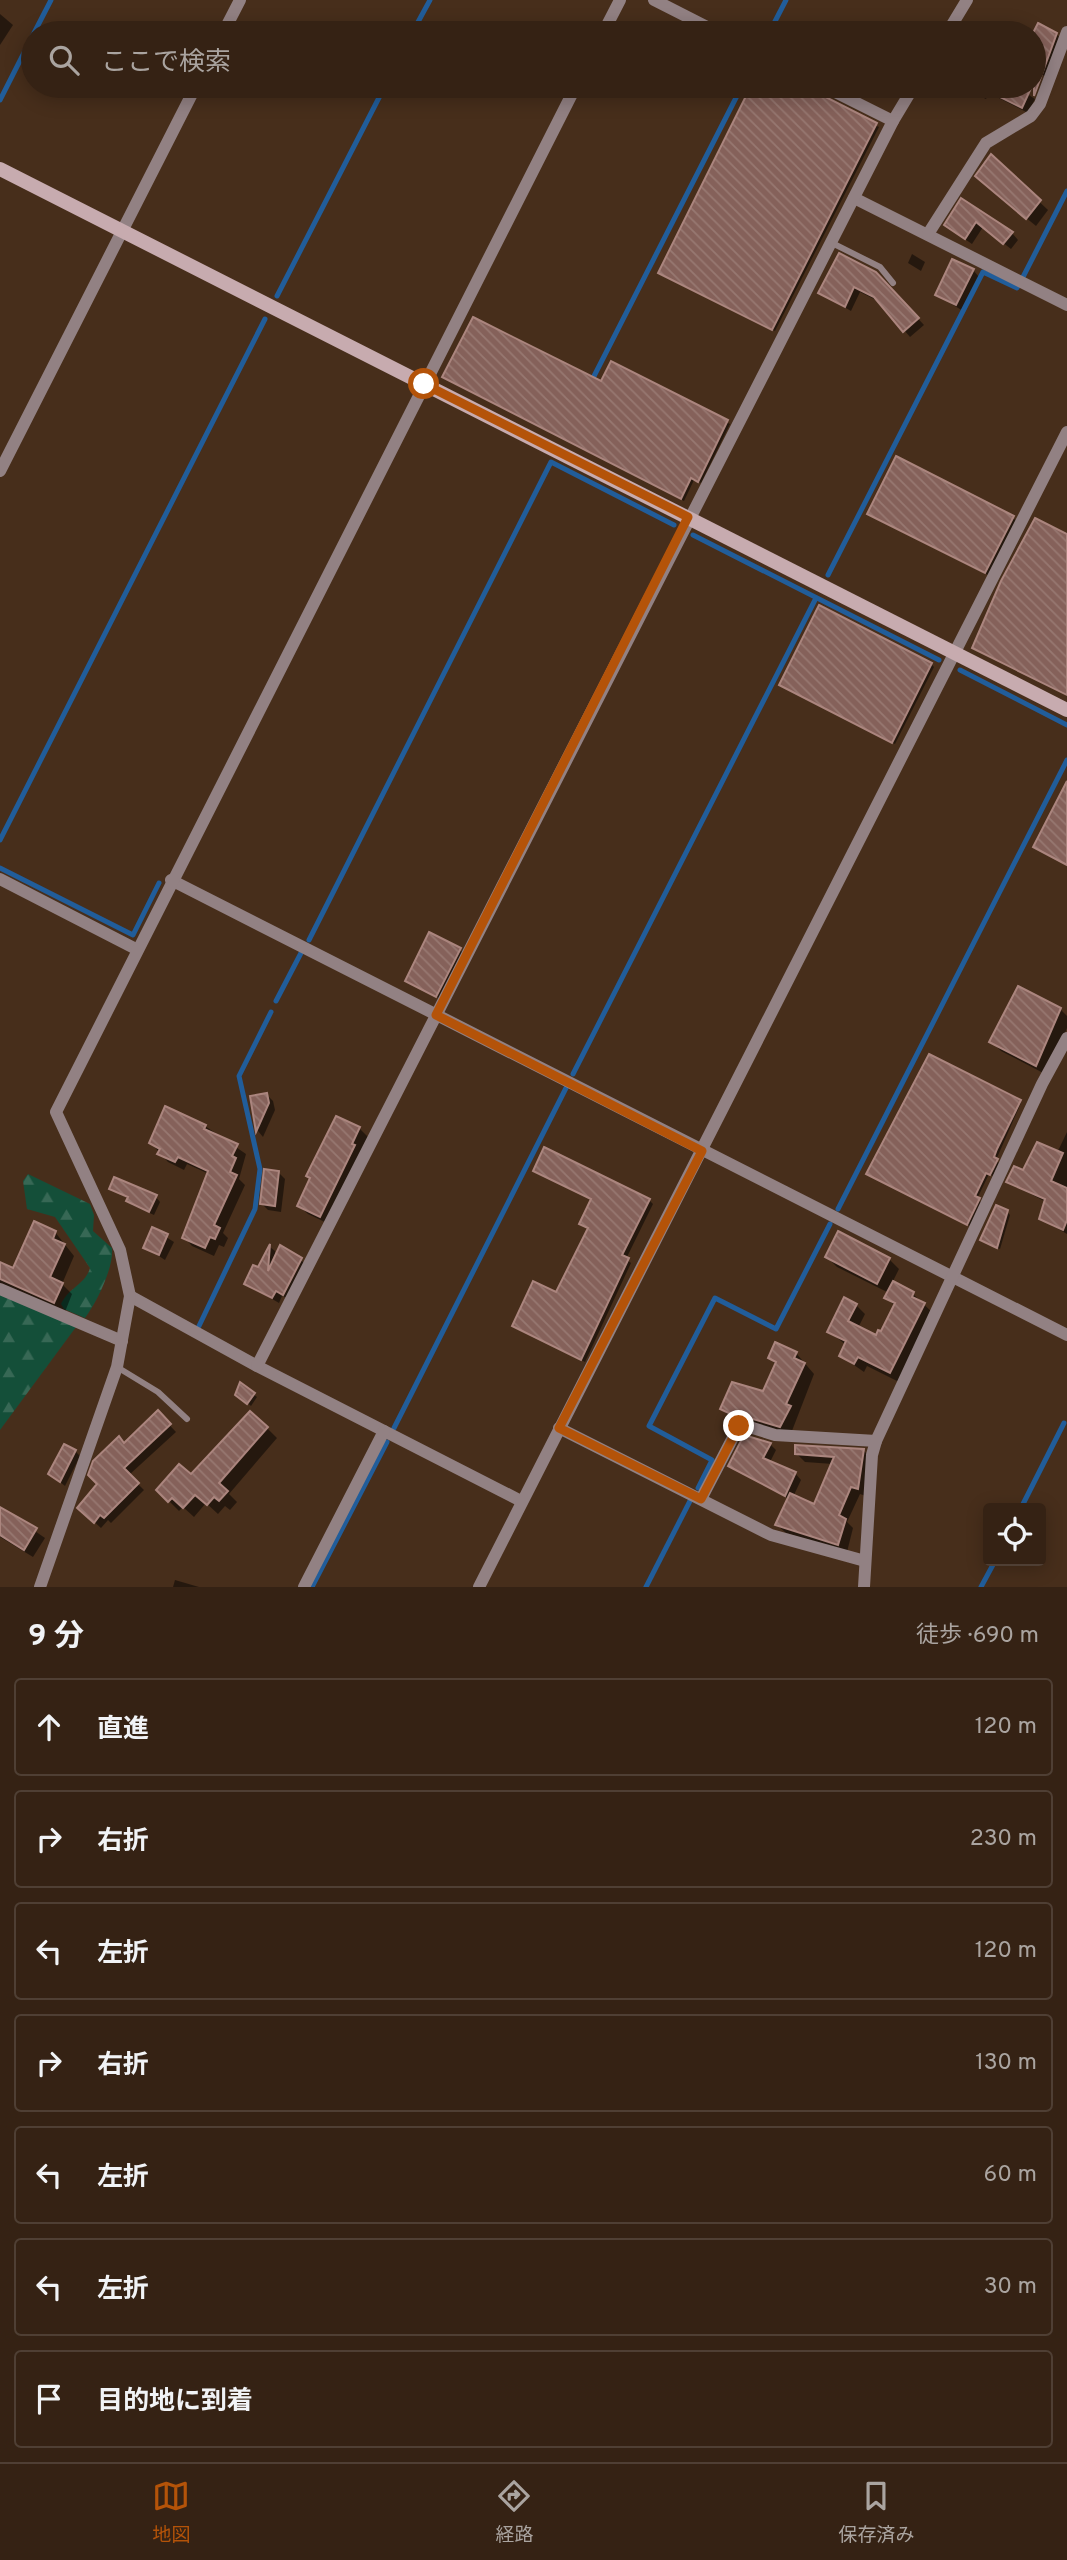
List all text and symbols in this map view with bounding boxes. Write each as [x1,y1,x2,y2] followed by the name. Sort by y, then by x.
[21,21,1046,98] search box
[45,41,83,79] icon: search
[101,47,231,80] text: ここで検索
[408,368,439,399] route start
[723,1410,754,1441] route end
[983,1503,1046,1566] map controls
[983,1503,1046,1566] button: locate
[28,1619,84,1656] text: 9 分
[916,1622,1039,1651] text: 徒歩 · 690 m
[30,1708,68,1746] icon: ahead
[975,1713,1037,1742] text: 120 m
[97,1714,149,1747] text: 直進
[30,1820,68,1858] icon: right
[970,1825,1037,1854] text: 230 m
[97,1826,149,1859] text: 右折
[30,1932,68,1970] icon: left
[975,1937,1037,1966] text: 120 m
[97,1938,149,1971] text: 左折
[30,2044,68,2082] icon: right
[975,2049,1037,2078] text: 130 m
[97,2050,149,2083] text: 右折
[30,2156,68,2194] icon: left
[984,2161,1037,2190] text: 60 m
[97,2162,149,2195] text: 左折
[30,2268,68,2306] icon: left
[984,2273,1037,2302] text: 30 m
[97,2274,149,2307] text: 左折
[30,2380,68,2418] icon: arrive
[97,2386,253,2419] text: 目的地に到着
[152,2477,191,2548] tab: 地図
[495,2477,534,2548] tab: 経路
[838,2477,915,2548] tab: 保存済み

